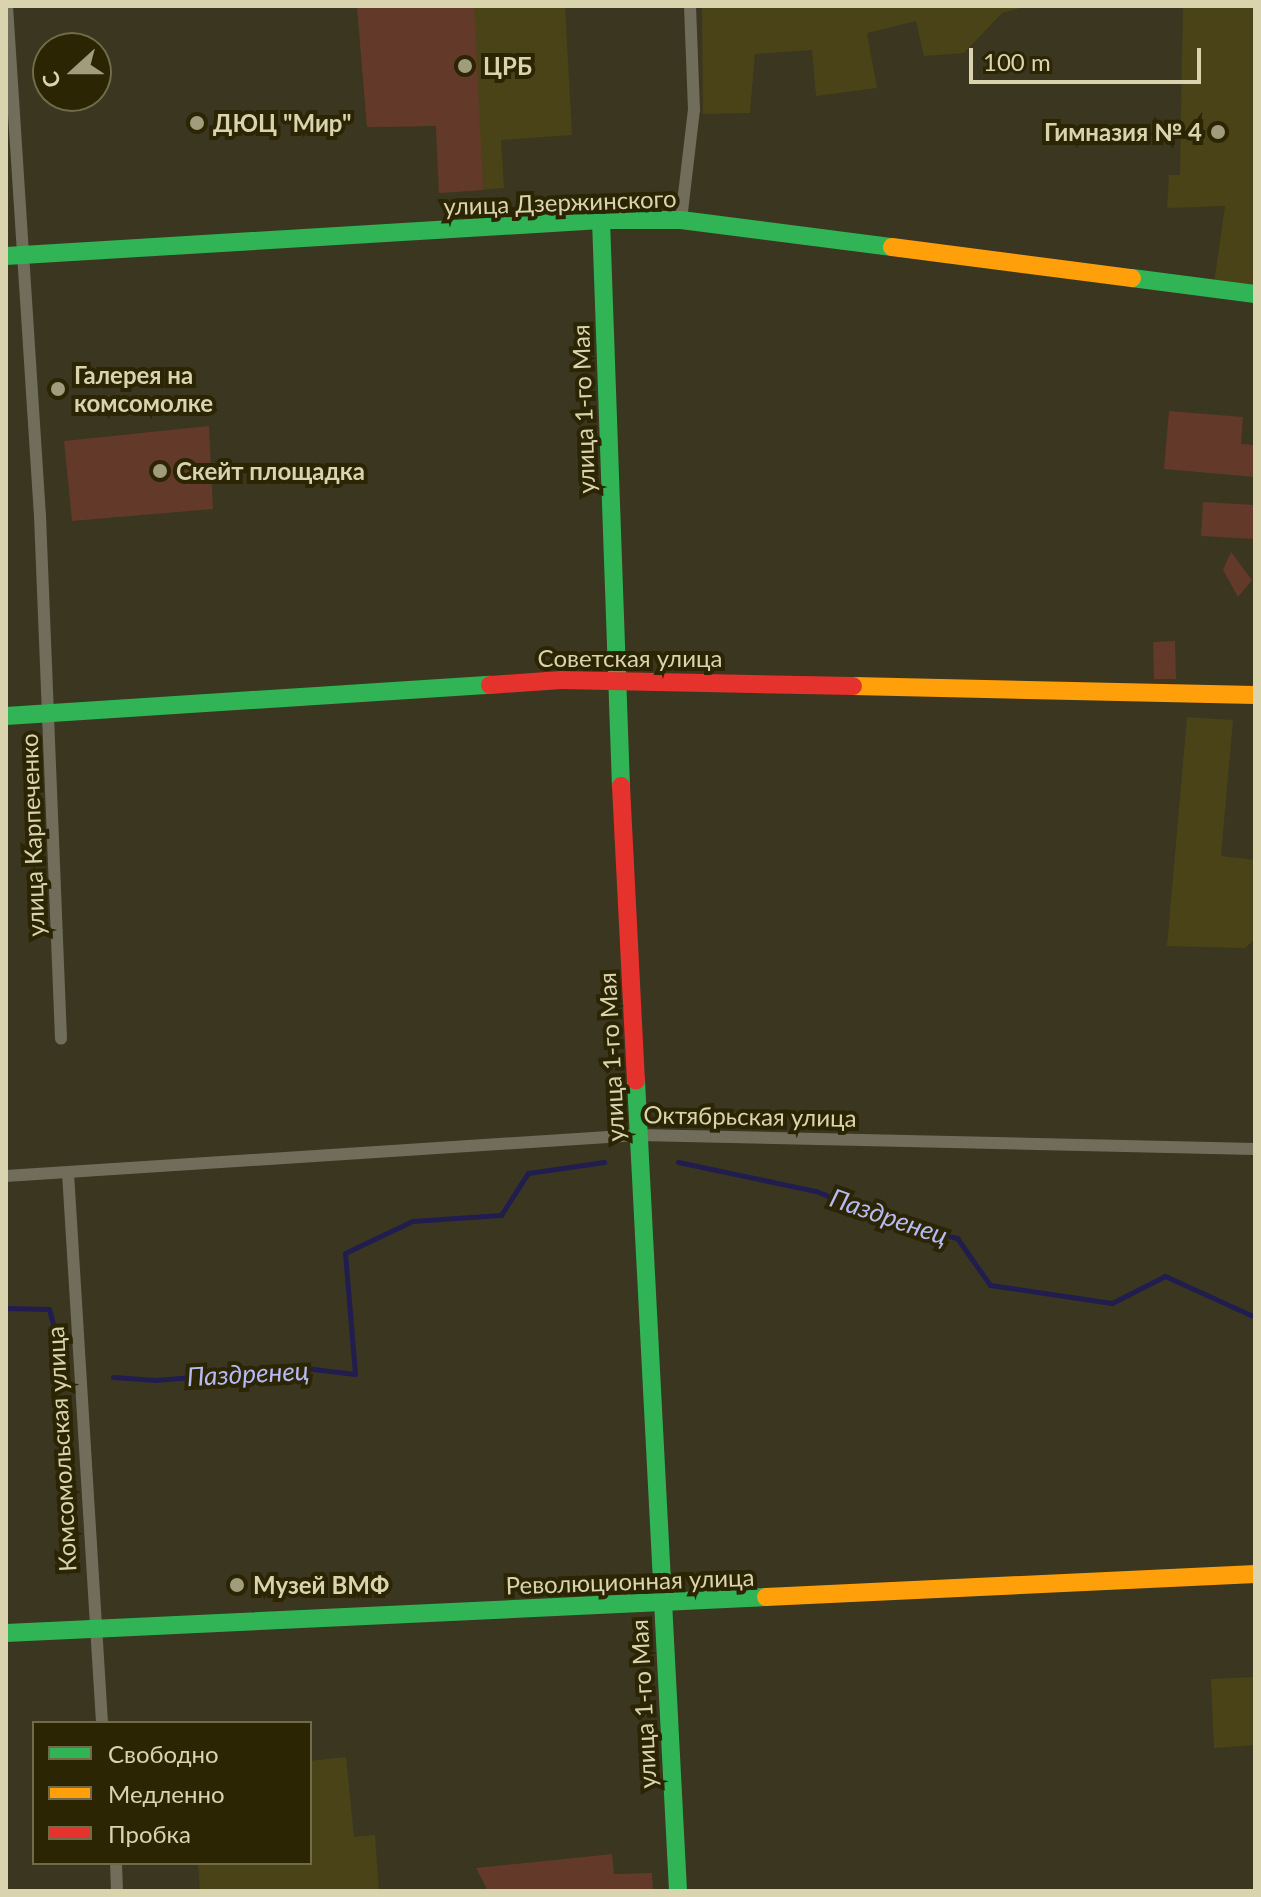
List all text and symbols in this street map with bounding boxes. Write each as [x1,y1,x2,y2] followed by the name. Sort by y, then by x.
[32,32,112,112] north arrow
[973,32,1205,82] scale bar
[983,47,1051,76] text: 100 m
[483,52,532,80] place label: ЦРБ
[454,55,476,77] marker: ЦРБ
[36,68,66,92] text: С
[213,109,352,137] place label: ДЮЦ "Мир"
[188,114,206,132] marker: ДЮЦ "Мир"
[1044,118,1202,146] place label: Гимназия № 4
[1209,123,1227,141] marker: Гимназия № 4
[443,184,677,220] street label: улица Дзержинского
[566,324,600,494] street label: улица 1-го Мая
[74,361,213,417] place label: Галерея на комсомолке
[49,380,67,398] marker: Галерея на комсомолке
[176,457,365,485] place label: Скейт площадка
[151,462,169,480] marker: Скейт площадка
[538,644,722,672] street label: Советская улица
[14,733,50,937] street label: улица Карпеченко
[592,972,630,1142] street label: улица 1-го Мая
[643,1100,857,1132] street label: Октябрьская улица
[826,1182,952,1252] water label: Паздренец
[40,1326,82,1572] street label: Комсомольская улица
[186,1355,310,1393] water label: Паздренец
[505,1562,755,1600] street label: Революционная улица
[253,1571,389,1599] place label: Музей ВМФ
[228,1576,246,1594] marker: Музей ВМФ
[624,1619,662,1789] street label: улица 1-го Мая
[32,1721,312,1865] legend
[108,1739,219,1768] text: Свободно
[108,1779,225,1808] text: Медленно
[108,1819,191,1848] text: Пробка

